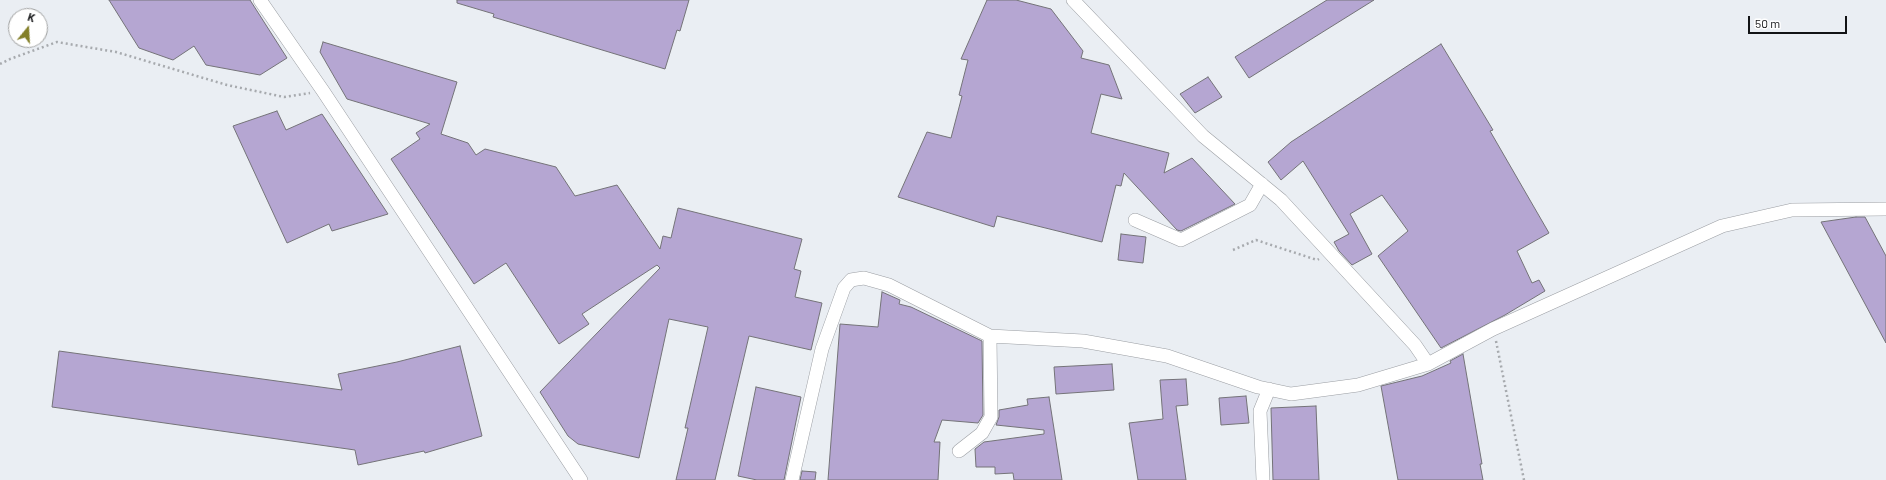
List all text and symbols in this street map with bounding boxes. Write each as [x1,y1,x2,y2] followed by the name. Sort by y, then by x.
[8,8,48,48] north arrow
[1750,8,1849,34] scale bar
[26,10,37,24] text: K
[1755,16,1780,30] text: 50 m

